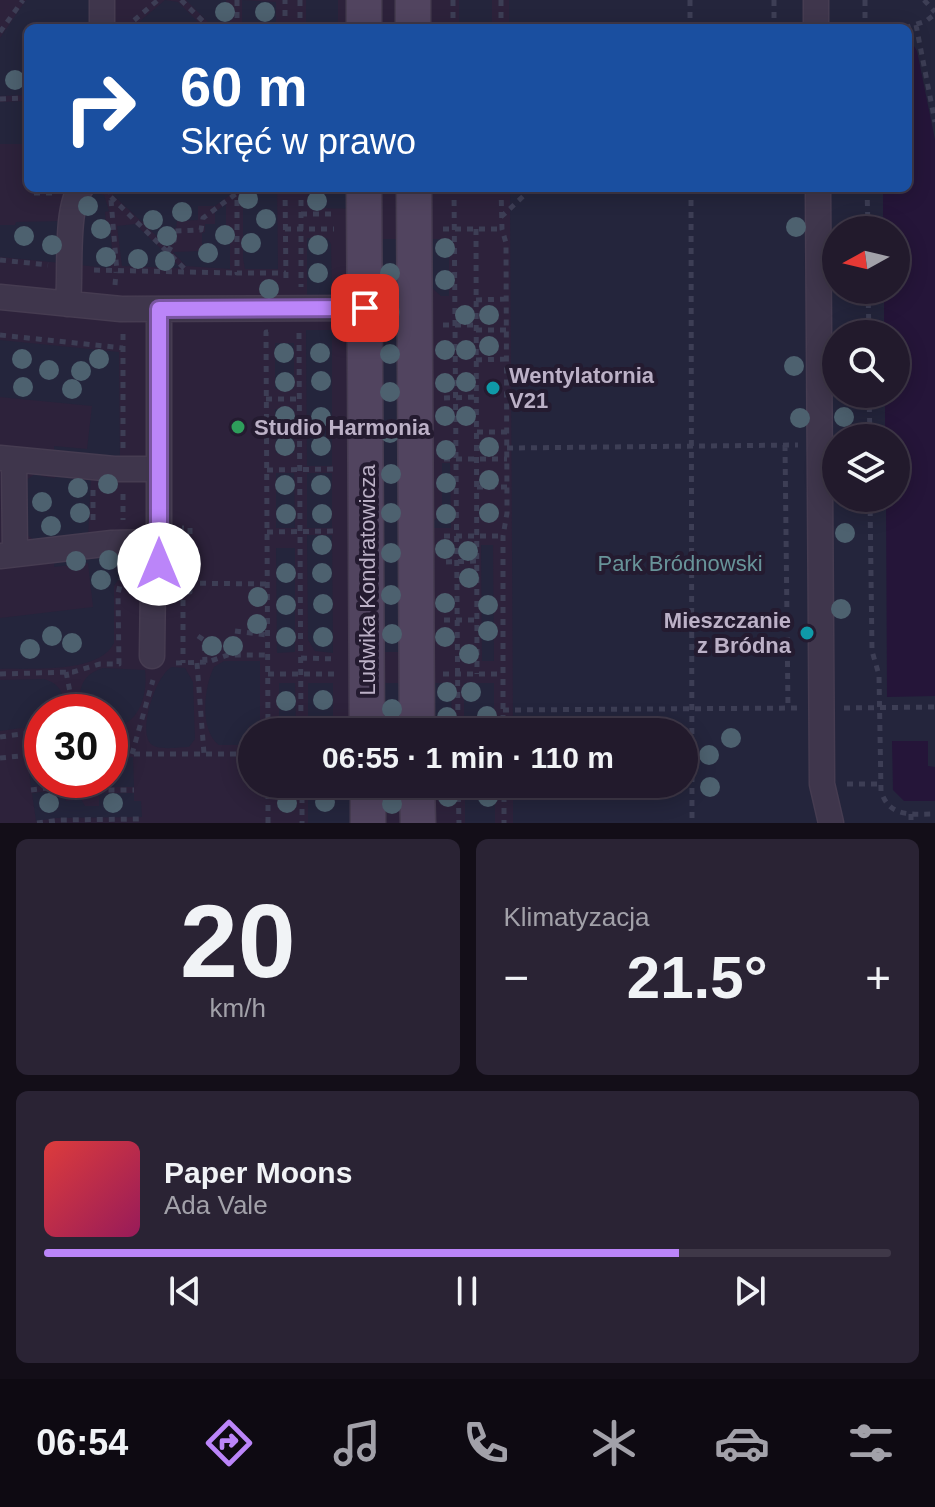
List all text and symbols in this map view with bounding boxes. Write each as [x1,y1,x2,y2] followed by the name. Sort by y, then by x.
[180,55,308,118] text: 60 m
[48,56,152,160] icon: right
[180,121,416,162] text: Skręć w prawo
[822,216,910,304] north arrow
[822,216,910,512] map controls
[331,274,399,342] pin
[343,286,387,330] icon: arrive
[822,320,910,408] button: search
[509,363,655,413] place label: Wentylatornia V21
[484,379,502,397] marker: Wentylatornia V21
[254,415,431,440] place label: Studio Harmonia
[229,418,247,436] marker: Studio Harmonia
[822,424,910,512] button: layers
[355,464,380,696] street label: Ludwika Kondratowicza
[117,522,201,606] position arrow
[597,551,763,576] park label: Park Bródnowski
[664,608,792,658] place label: Mieszczanie z Bródna
[798,624,816,642] marker: Mieszczanie z Bródna
[24,694,128,798] speed limit sign: 30
[322,741,614,774] text: 06:55 · 1 min · 110 m
[180,883,296,999] text: 20
[504,902,649,932] text: Klimatyzacja
[627,944,768,1011] text: 21.5°
[504,953,529,1002] text: −
[865,953,891,1002] text: +
[210,993,266,1023] text: km/h
[164,1156,352,1189] text: Paper Moons
[164,1190,268,1220] text: Ada Vale
[163,1269,207,1313] icon: previous
[445,1269,489,1313] icon: pause
[728,1269,772,1313] icon: next
[201,1415,257,1471] icon: directions
[329,1415,385,1471] icon: music
[458,1415,514,1471] icon: phone
[586,1415,642,1471] icon: climate
[714,1415,770,1471] icon: car
[843,1415,899,1471] icon: filters
[36,1422,128,1463] text: 06:54

